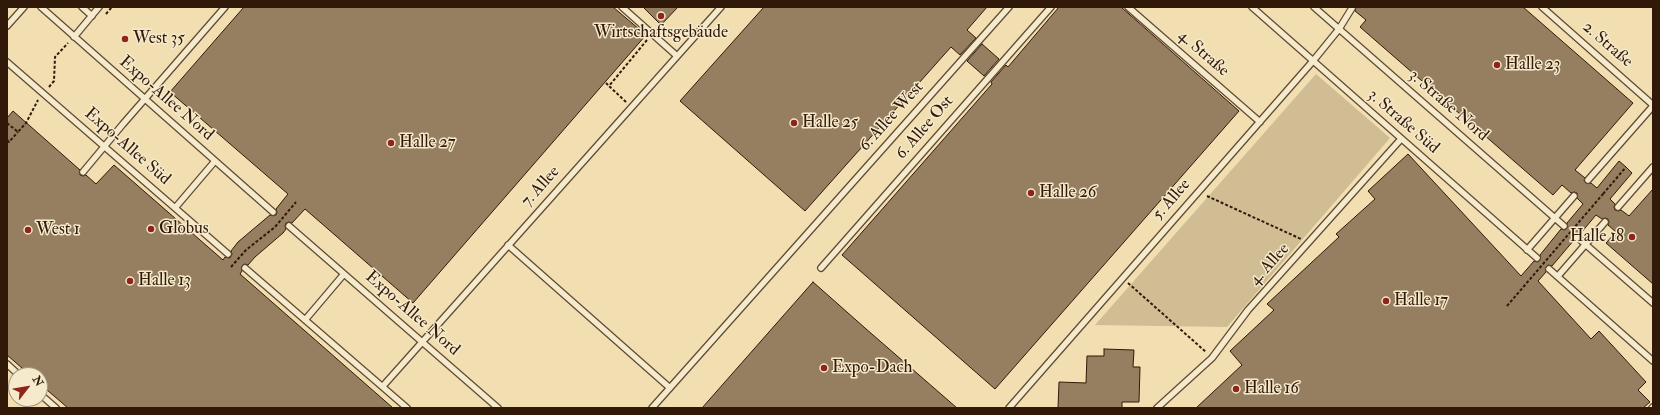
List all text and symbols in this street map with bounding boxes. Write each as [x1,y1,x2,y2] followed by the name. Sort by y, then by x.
[656,11,666,21] marker: Wirtschaftsgebäude
[1578,18,1636,72] street label: 2. Straße
[594,23,728,43] place label: Wirtschaftsgebäude
[1173,26,1233,82] street label: 4. Straße
[133,29,185,49] place label: West 35
[120,34,130,44] marker: West 35
[115,52,217,146] street label: Expo-Allee Nord
[1505,55,1560,75] place label: Halle 23
[1492,60,1502,70] marker: Halle 23
[1404,66,1492,146] street label: 3. Straße Nord
[855,78,929,156] street label: 6. Allee West
[1363,85,1443,159] street label: 3. Straße Süd
[892,92,958,164] street label: 6. Allee Ost
[80,104,174,190] street label: Expo-Allee Süd
[802,113,858,133] place label: Halle 25
[789,118,799,128] marker: Halle 25
[399,133,456,153] place label: Halle 27
[386,138,396,148] marker: Halle 27
[517,162,565,212] street label: 7. Allee
[1149,175,1195,225] street label: 5. Allee
[1039,183,1096,203] place label: Halle 26
[1026,188,1036,198] marker: Halle 26
[159,219,209,239] place label: Globus
[36,220,80,240] place label: West 1
[146,224,156,234] marker: Globus
[23,225,33,235] marker: West 1
[1570,227,1624,247] place label: Halle 18
[1627,232,1637,242] marker: Halle 18
[1246,240,1294,290] street label: 4. Allee
[361,267,463,361] street label: Expo-Allee Nord
[138,271,191,291] place label: Halle 13
[125,276,135,286] marker: Halle 13
[1394,291,1448,311] place label: Halle 17
[1381,296,1391,306] marker: Halle 17
[832,358,912,378] place label: Expo-Dach
[819,363,829,373] marker: Expo-Dach
[8,367,48,407] north arrow
[30,373,46,389] text: N
[1244,379,1299,399] place label: Halle 16
[1231,384,1241,394] marker: Halle 16

